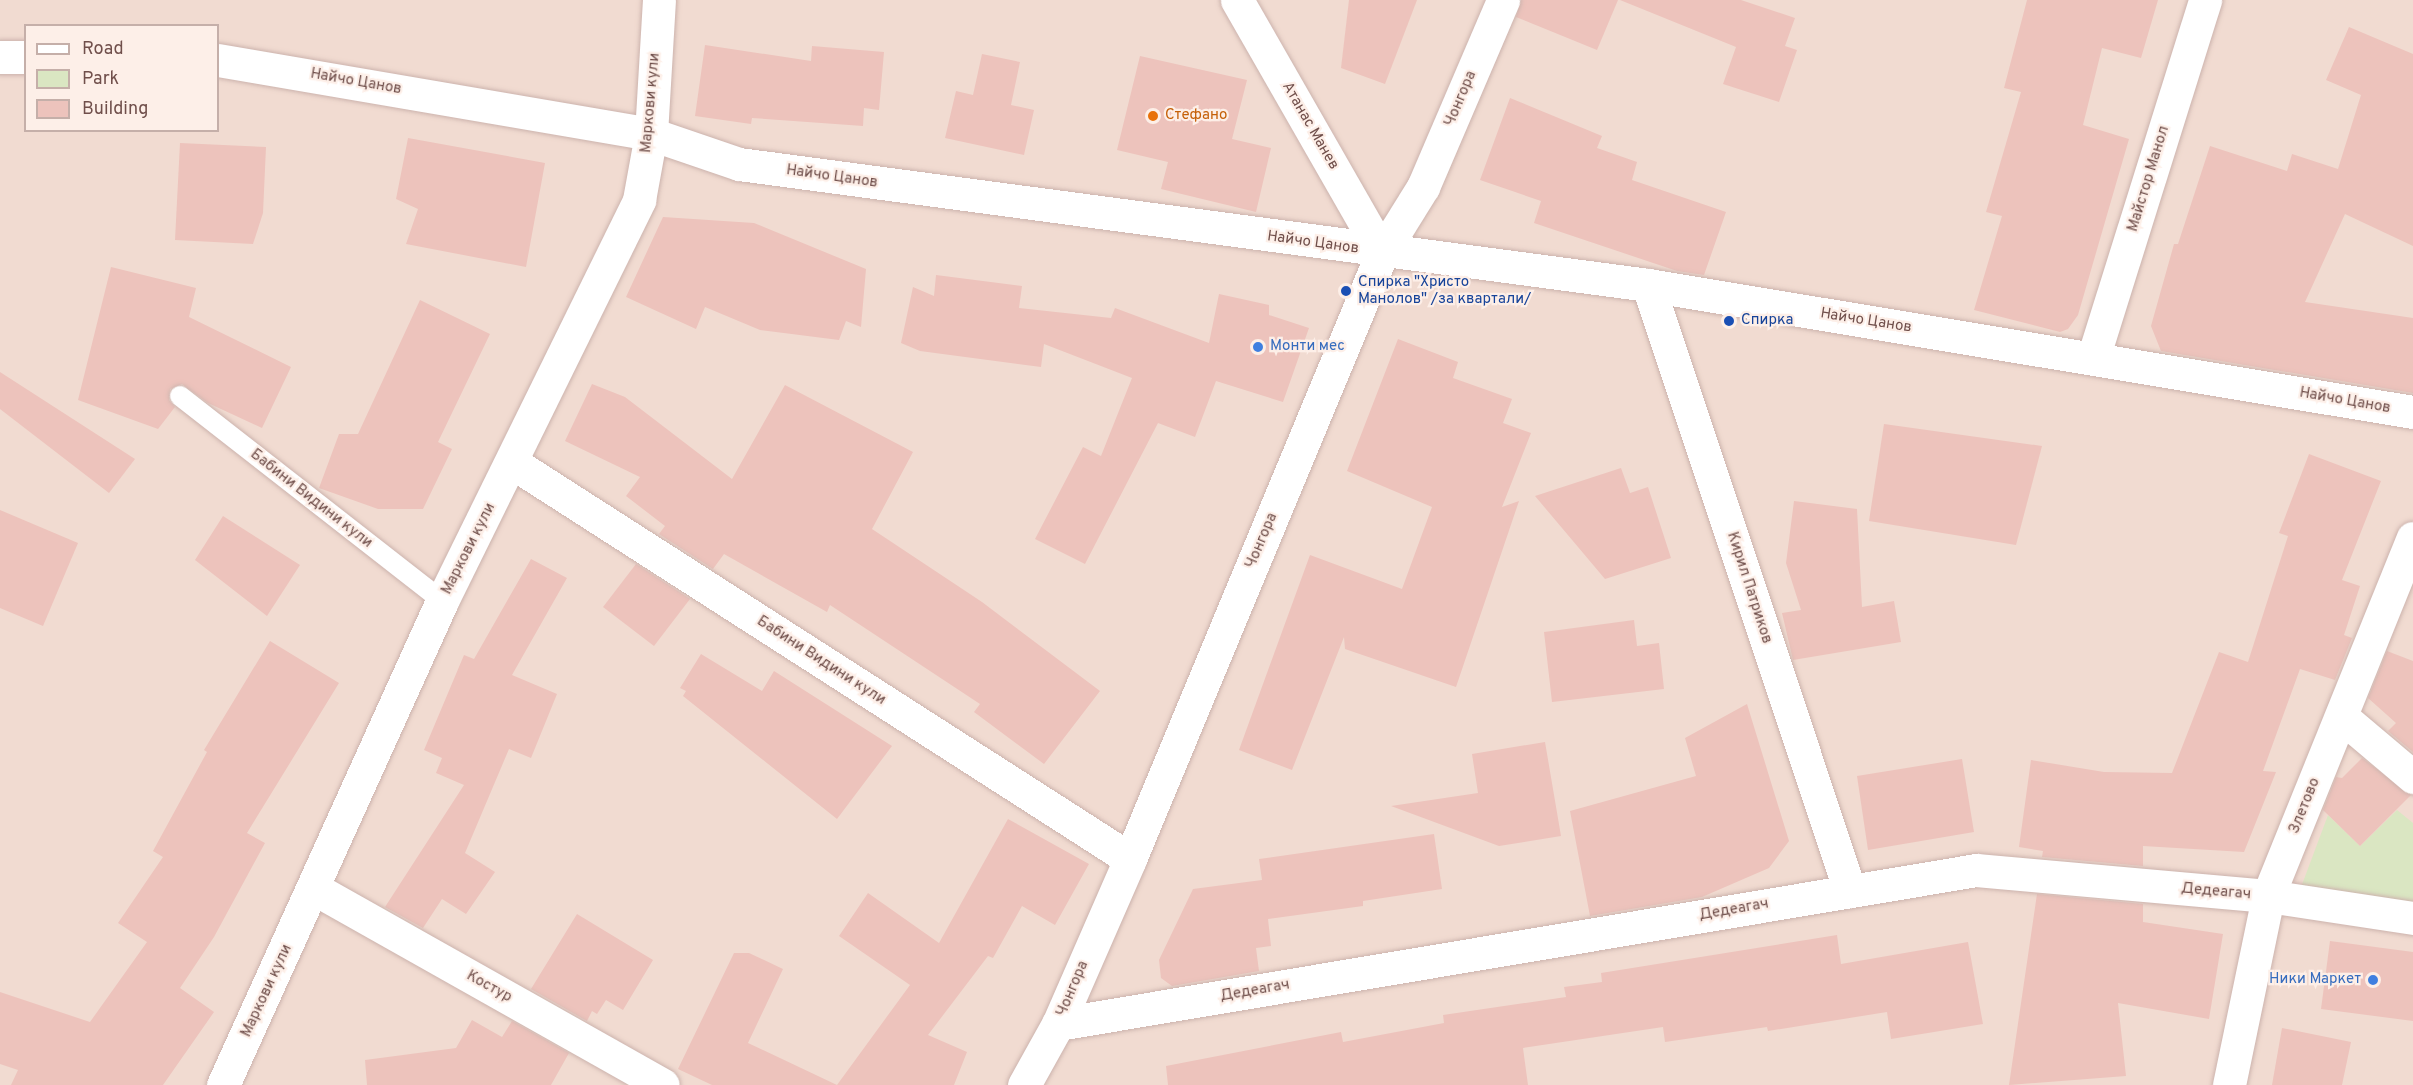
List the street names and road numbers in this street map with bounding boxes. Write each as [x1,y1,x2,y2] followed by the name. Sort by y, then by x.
[638,52,664,154] street label: Маркови кули
[309,65,403,99] street label: Найчо Цанов
[1441,68,1481,130] street label: Чонгора
[1278,79,1342,173] street label: Атанас Манев
[2124,124,2174,234] street label: Майстор Манол
[785,162,879,192] street label: Найчо Цанов
[1266,228,1360,258] street label: Найчо Цанов
[1819,305,1913,337] street label: Найчо Цанов
[2298,384,2392,418] street label: Найчо Цанов
[246,446,376,552] street label: Бабини Видини кули
[438,500,500,598] street label: Маркови кули
[1242,510,1282,572] street label: Чонгора
[1722,530,1776,646] street label: Кирил Патриков
[753,613,889,709] street label: Бабини Видини кули
[2286,775,2324,837] street label: Злетово
[2180,880,2252,904] street label: Дедеагач
[1698,895,1770,925] street label: Дедеагач
[238,942,296,1040] street label: Маркови кули
[1053,958,1093,1020] street label: Чонгора
[463,967,515,1007] street label: Костур
[1219,976,1291,1006] street label: Дедеагач

